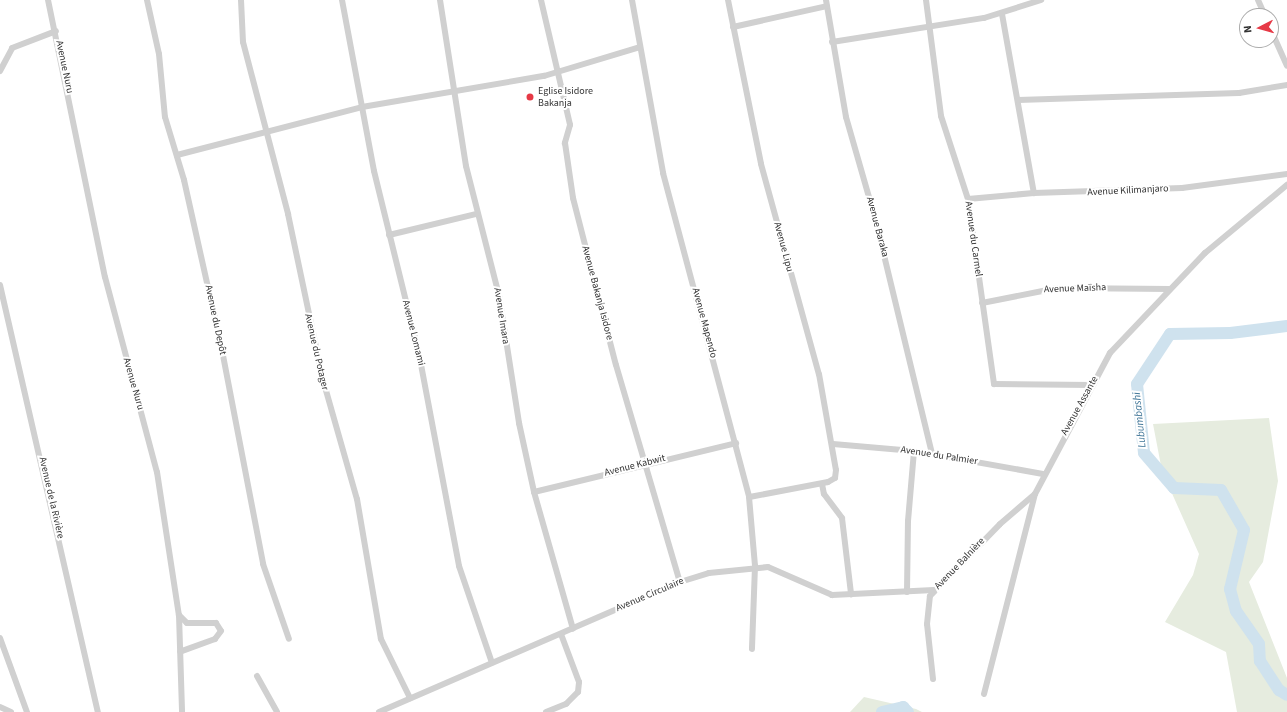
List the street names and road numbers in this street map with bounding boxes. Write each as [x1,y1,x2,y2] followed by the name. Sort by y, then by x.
[53,40,75,94] street label: Avenue Nuru
[1087,183,1169,199] street label: Avenue Kilimanjaro
[863,196,891,258] street label: Avenue Baraka
[962,201,984,277] street label: Avenue du Carmel
[771,221,795,273] street label: Avenue Lipu
[579,245,615,341] street label: Avenue Bakanja Isidore
[1044,282,1106,296] street label: Avenue Maïsha
[202,284,228,356] street label: Avenue du Depôt
[491,287,511,345] street label: Avenue Imara
[689,287,719,359] street label: Avenue Mapendo
[399,299,427,367] street label: Avenue Lomami
[301,313,331,391] street label: Avenue du Potager
[120,357,146,411] street label: Avenue Nuru
[1059,374,1101,438] street label: Avenue Assante
[900,444,978,468] street label: Avenue du Palmier
[603,453,667,479] street label: Avenue Kabwit
[36,456,66,540] street label: Avenue de la Rivière
[932,536,988,592] street label: Avenue Balnière
[614,575,686,615] street label: Avenue Circulaire

